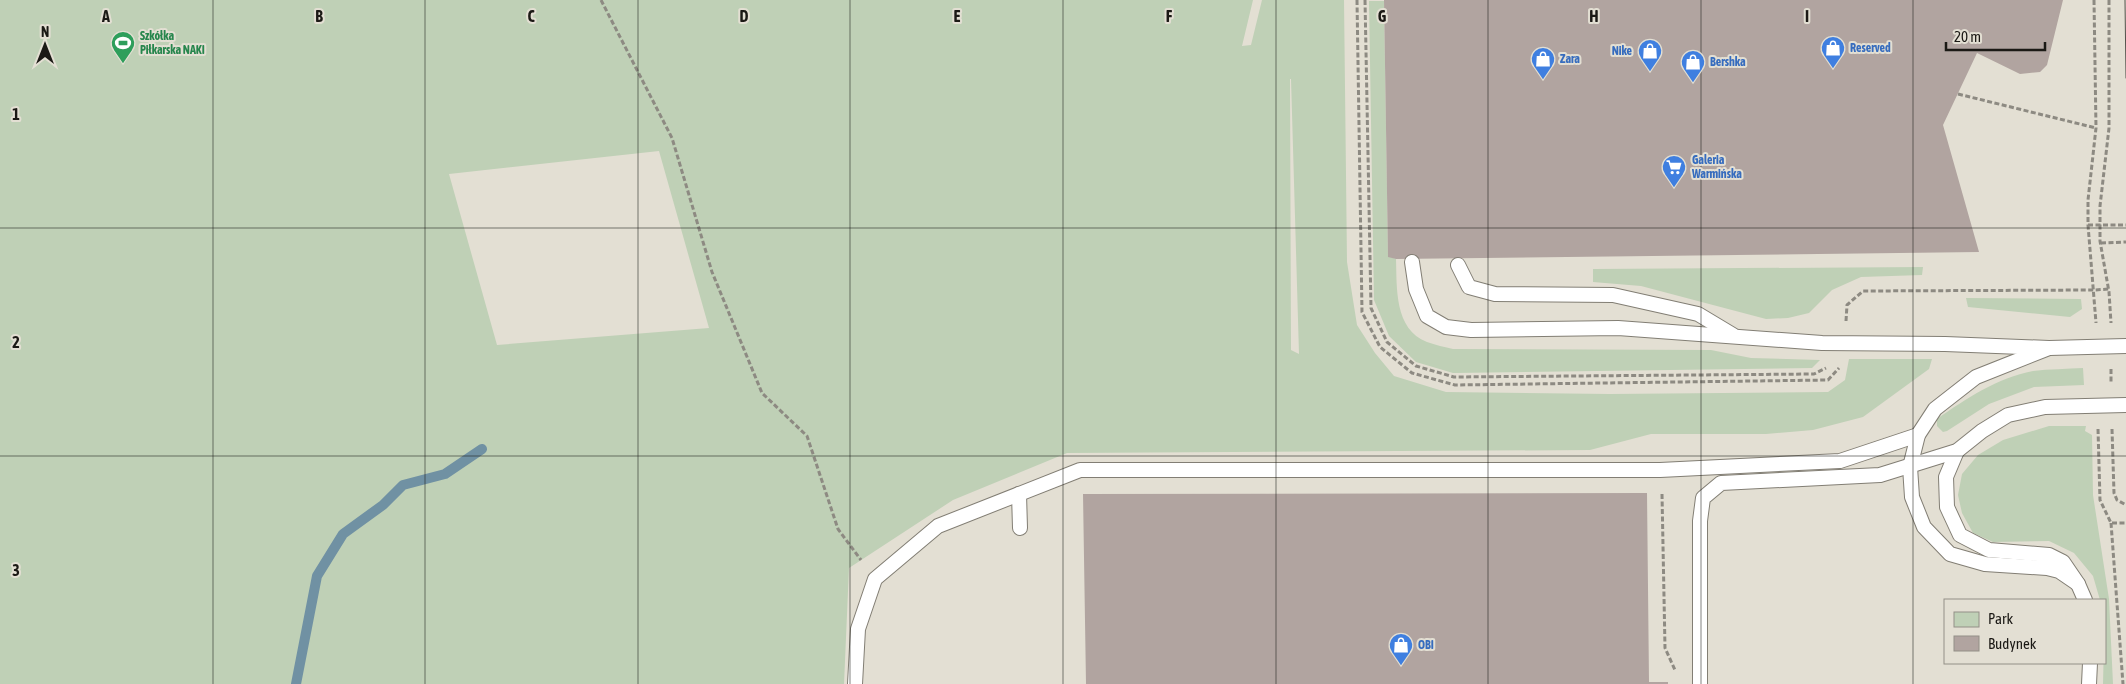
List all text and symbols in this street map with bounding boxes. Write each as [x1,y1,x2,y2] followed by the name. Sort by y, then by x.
[101,7,110,25] text: A
[315,7,323,25] text: B
[527,7,535,25] text: C
[740,7,749,25] text: D
[954,7,961,25] text: E
[1166,7,1173,25] text: F
[1378,7,1387,25] text: G
[1589,7,1599,25] text: H
[1805,7,1809,25] text: I
[20,20,70,70] north arrow
[1946,20,2045,52] scale bar
[41,24,49,40] text: N
[1954,28,1981,45] text: 20 m
[140,29,205,57] place label: Szkółka Piłkarska NAKI
[110,30,136,64] sports icon: Szkółka Piłkarska NAKI
[1820,35,1846,69] shop icon: Reserved
[1637,38,1663,72] shop icon: Nike
[1850,41,1891,55] place label: Reserved
[1612,44,1633,58] place label: Nike
[1530,46,1556,80] shop icon: Zara
[1680,49,1706,83] shop icon: Bershka
[1560,52,1580,66] place label: Zara
[1710,55,1746,69] place label: Bershka
[12,105,20,123] text: 1
[1691,153,1742,181] place label: Galeria Warmińska
[1661,154,1687,188] supermarket icon: Galeria Warmińska
[12,333,20,351] text: 2
[12,561,20,579] text: 3
[1944,599,2106,664] legend
[1988,610,2013,627] text: Park
[1388,632,1414,666] shop icon: OBI
[1988,635,2037,652] text: Budynek
[1418,638,1434,652] place label: OBI

